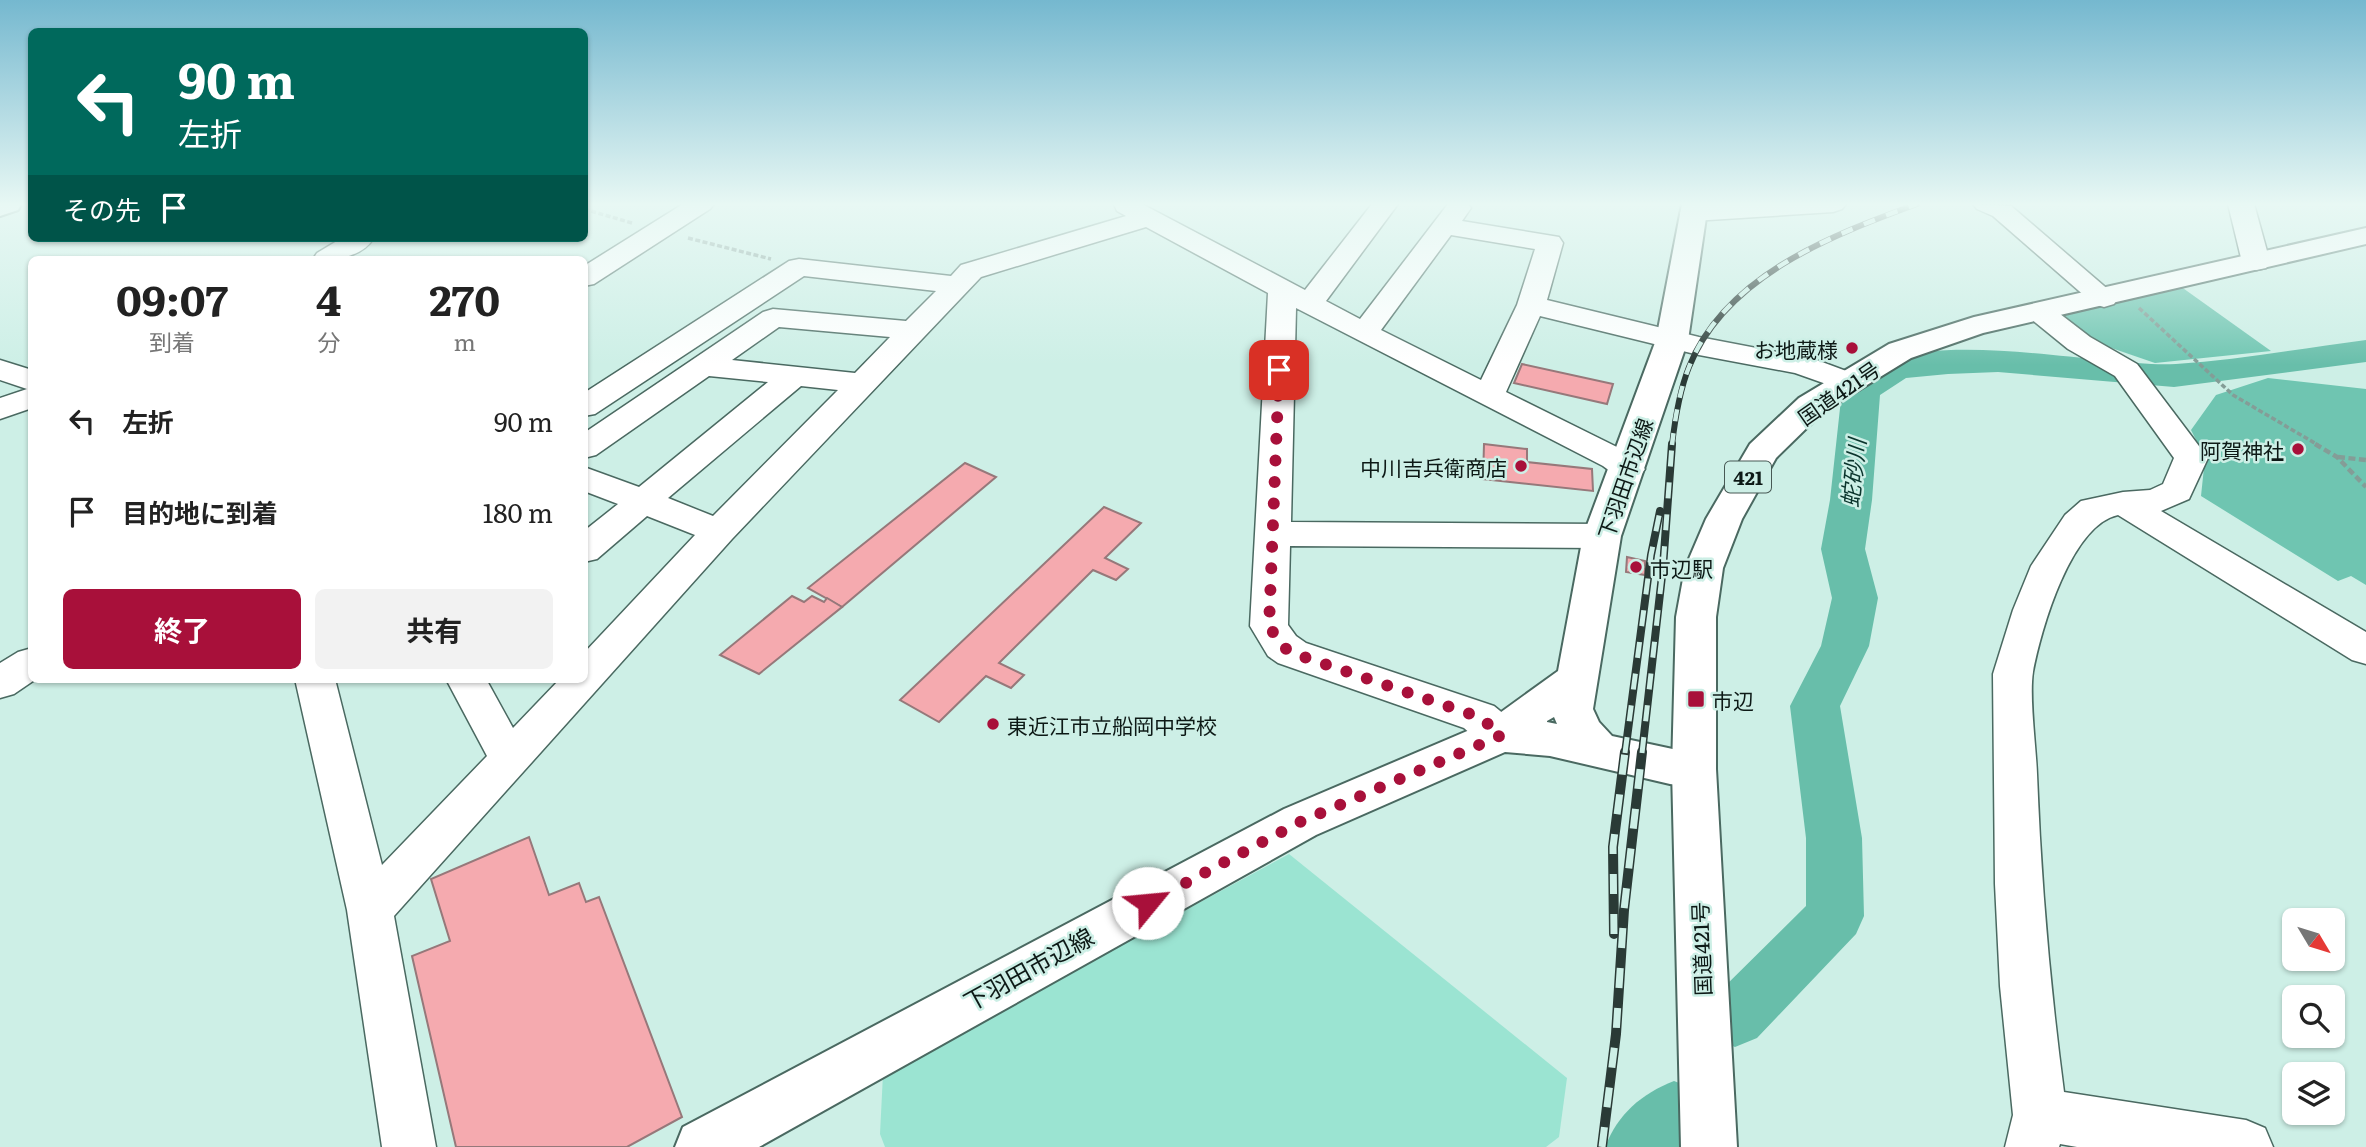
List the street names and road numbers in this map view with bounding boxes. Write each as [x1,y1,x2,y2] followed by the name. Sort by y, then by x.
[1791,352,1885,432] street label: 国道421号
[1589,413,1659,543] street label: 下羽田市辺線
[1725,462,1771,492] road number: 421
[1683,902,1717,996] street label: 国道421号
[957,918,1099,1018] street label: 下羽田市辺線

